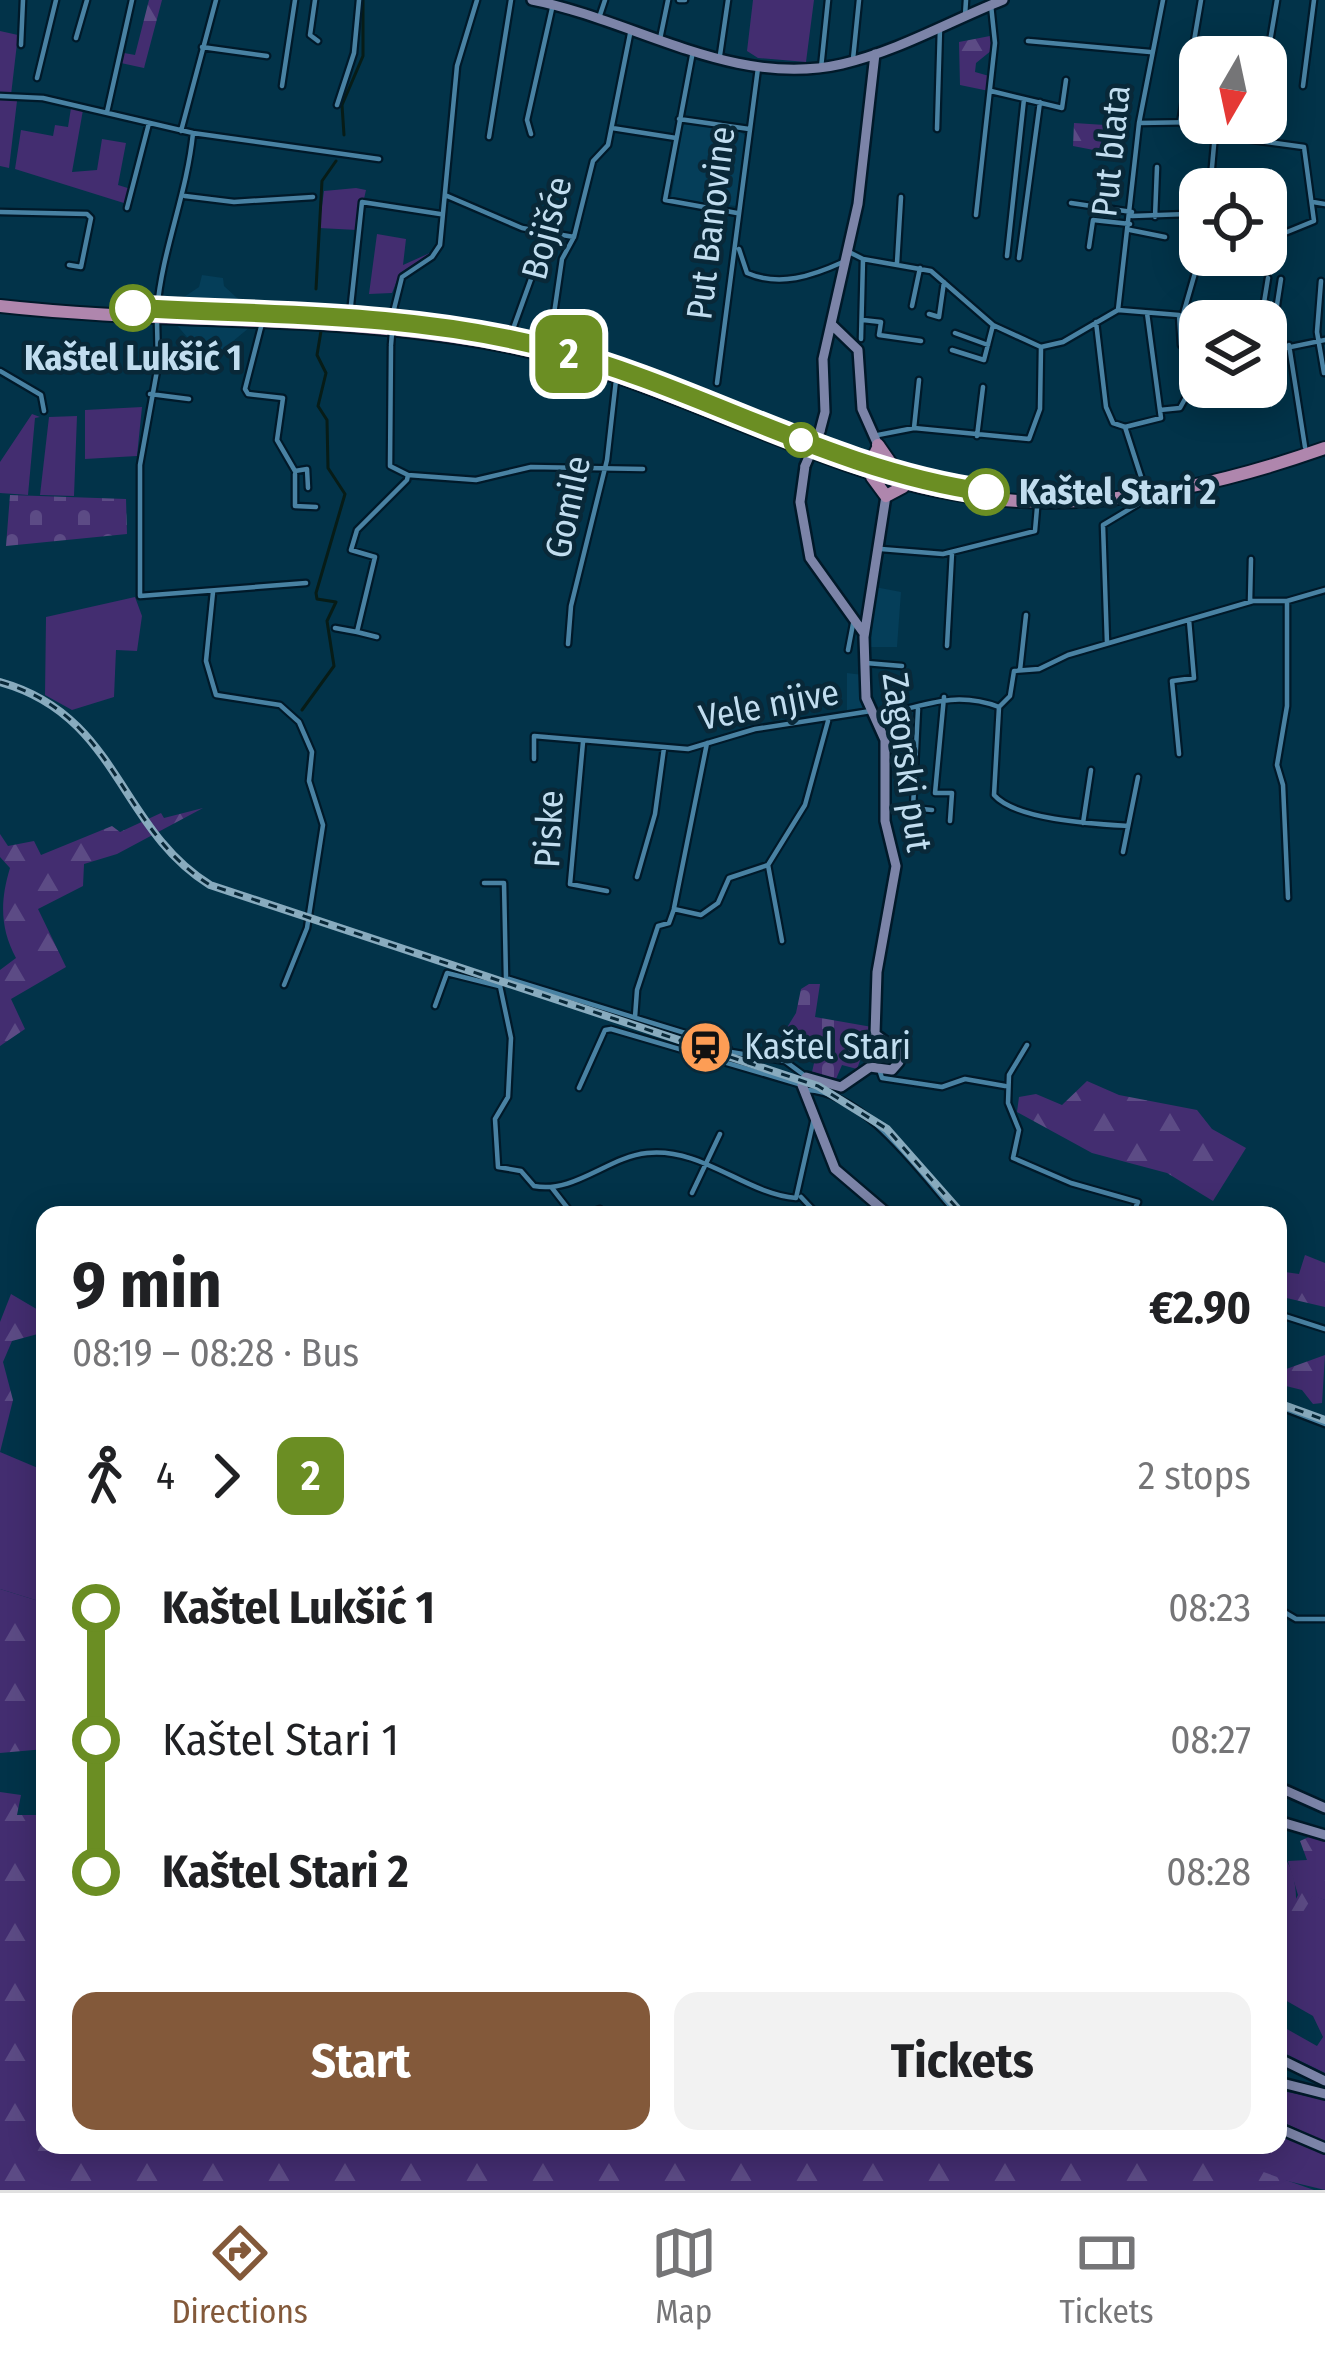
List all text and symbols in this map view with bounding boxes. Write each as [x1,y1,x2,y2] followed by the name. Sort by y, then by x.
[1179,36,1287,144] north arrow
[1179,36,1287,408] map controls
[1082,83,1140,219] street label: Put blata
[677,124,745,322] street label: Put Banovine
[1179,168,1287,276] button: locate
[512,172,582,284] street label: Bojišće
[111,286,155,330] marker: Kaštel Lukšić 1
[1179,300,1287,408] button: layers
[530,315,608,393] line badge: 2
[559,329,579,379] text: 2
[24,336,242,380] place label: Kaštel Lukšić 1
[785,424,817,456] unlabelled marker
[536,452,600,562] street label: Gomile
[964,470,1008,514] marker: Kaštel Stari 2
[1019,470,1216,514] place label: Kaštel Stari 2
[695,670,843,740] street label: Vele njive
[873,670,941,855] street label: Zagorski put
[525,789,573,869] street label: Piske
[677,1019,733,1075] station icon: Kaštel Stari
[744,1025,911,1069] place label: Kaštel Stari
[72,1245,222,1324] text: 9 min
[1149,1281,1251,1335] text: €2.90
[72,1330,359,1376] text: 08:19 – 08:28 · Bus
[72,1443,138,1509] icon: walk
[193,1443,259,1509] icon: forward
[301,1451,320,1501] text: 2
[156,1453,175,1499] text: 4
[1138,1453,1251,1499] text: 2 stops
[162,1581,435,1635] text: Kaštel Lukšić 1
[1168,1585,1251,1631] text: 08:23
[162,1713,399,1767] text: Kaštel Stari 1
[1170,1717,1251,1763] text: 08:27
[162,1845,409,1899] text: Kaštel Stari 2
[1166,1849,1251,1895] text: 08:28
[72,1992,650,2130] button: Start
[674,1992,1251,2130] button: Tickets
[171,2220,308,2332] tab: Directions
[651,2220,717,2332] tab: Map
[1060,2220,1154,2332] tab: Tickets

